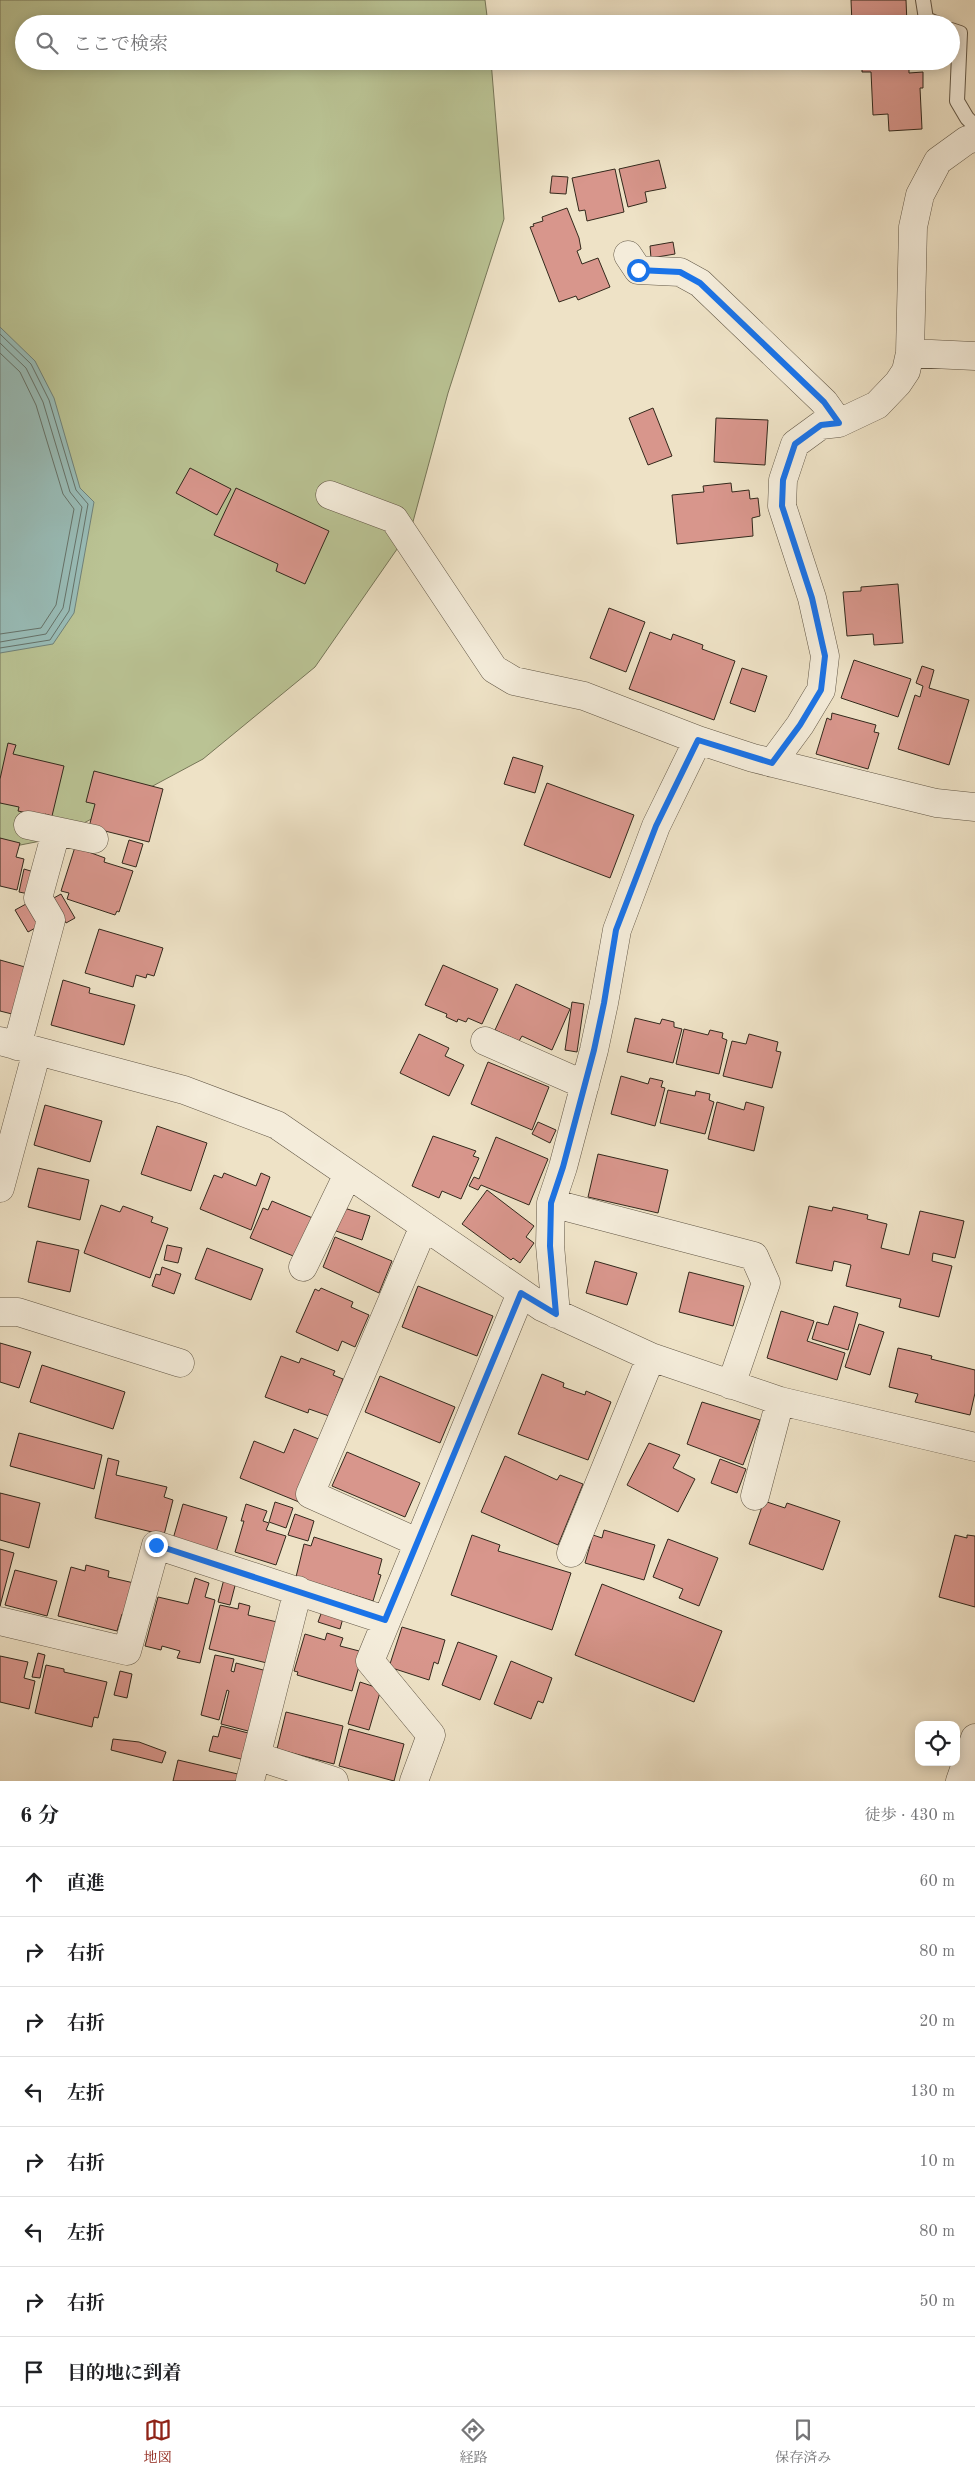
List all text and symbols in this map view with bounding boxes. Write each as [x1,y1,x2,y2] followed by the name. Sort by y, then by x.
[15,15,960,70] search box
[33,29,61,57] icon: search
[73,36,168,55] text: ここで検索
[627,259,650,282] route start
[145,1534,168,1557] route end
[915,1721,960,1766] map controls
[915,1721,960,1766] button: locate
[20,1806,59,1827] text: 6 分
[865,1808,955,1824] text: 徒歩 · 430 m
[20,1868,48,1896] icon: ahead
[919,1874,955,1890] text: 60 m
[67,1875,105,1894] text: 直進
[20,1938,48,1966] icon: right
[919,1944,955,1960] text: 80 m
[67,1945,105,1964] text: 右折
[20,2008,48,2036] icon: right
[919,2014,955,2030] text: 20 m
[67,2015,105,2034] text: 右折
[20,2078,48,2106] icon: left
[910,2084,955,2100] text: 130 m
[67,2085,105,2104] text: 左折
[20,2148,48,2176] icon: right
[919,2154,955,2170] text: 10 m
[67,2155,105,2174] text: 右折
[20,2218,48,2246] icon: left
[919,2224,955,2240] text: 80 m
[67,2225,105,2244] text: 左折
[20,2288,48,2316] icon: right
[919,2294,955,2310] text: 50 m
[67,2295,105,2314] text: 右折
[20,2358,48,2386] icon: arrive
[67,2365,181,2384] text: 目的地に到着
[144,2416,172,2467] tab: 地図
[459,2416,487,2467] tab: 経路
[775,2416,831,2467] tab: 保存済み

